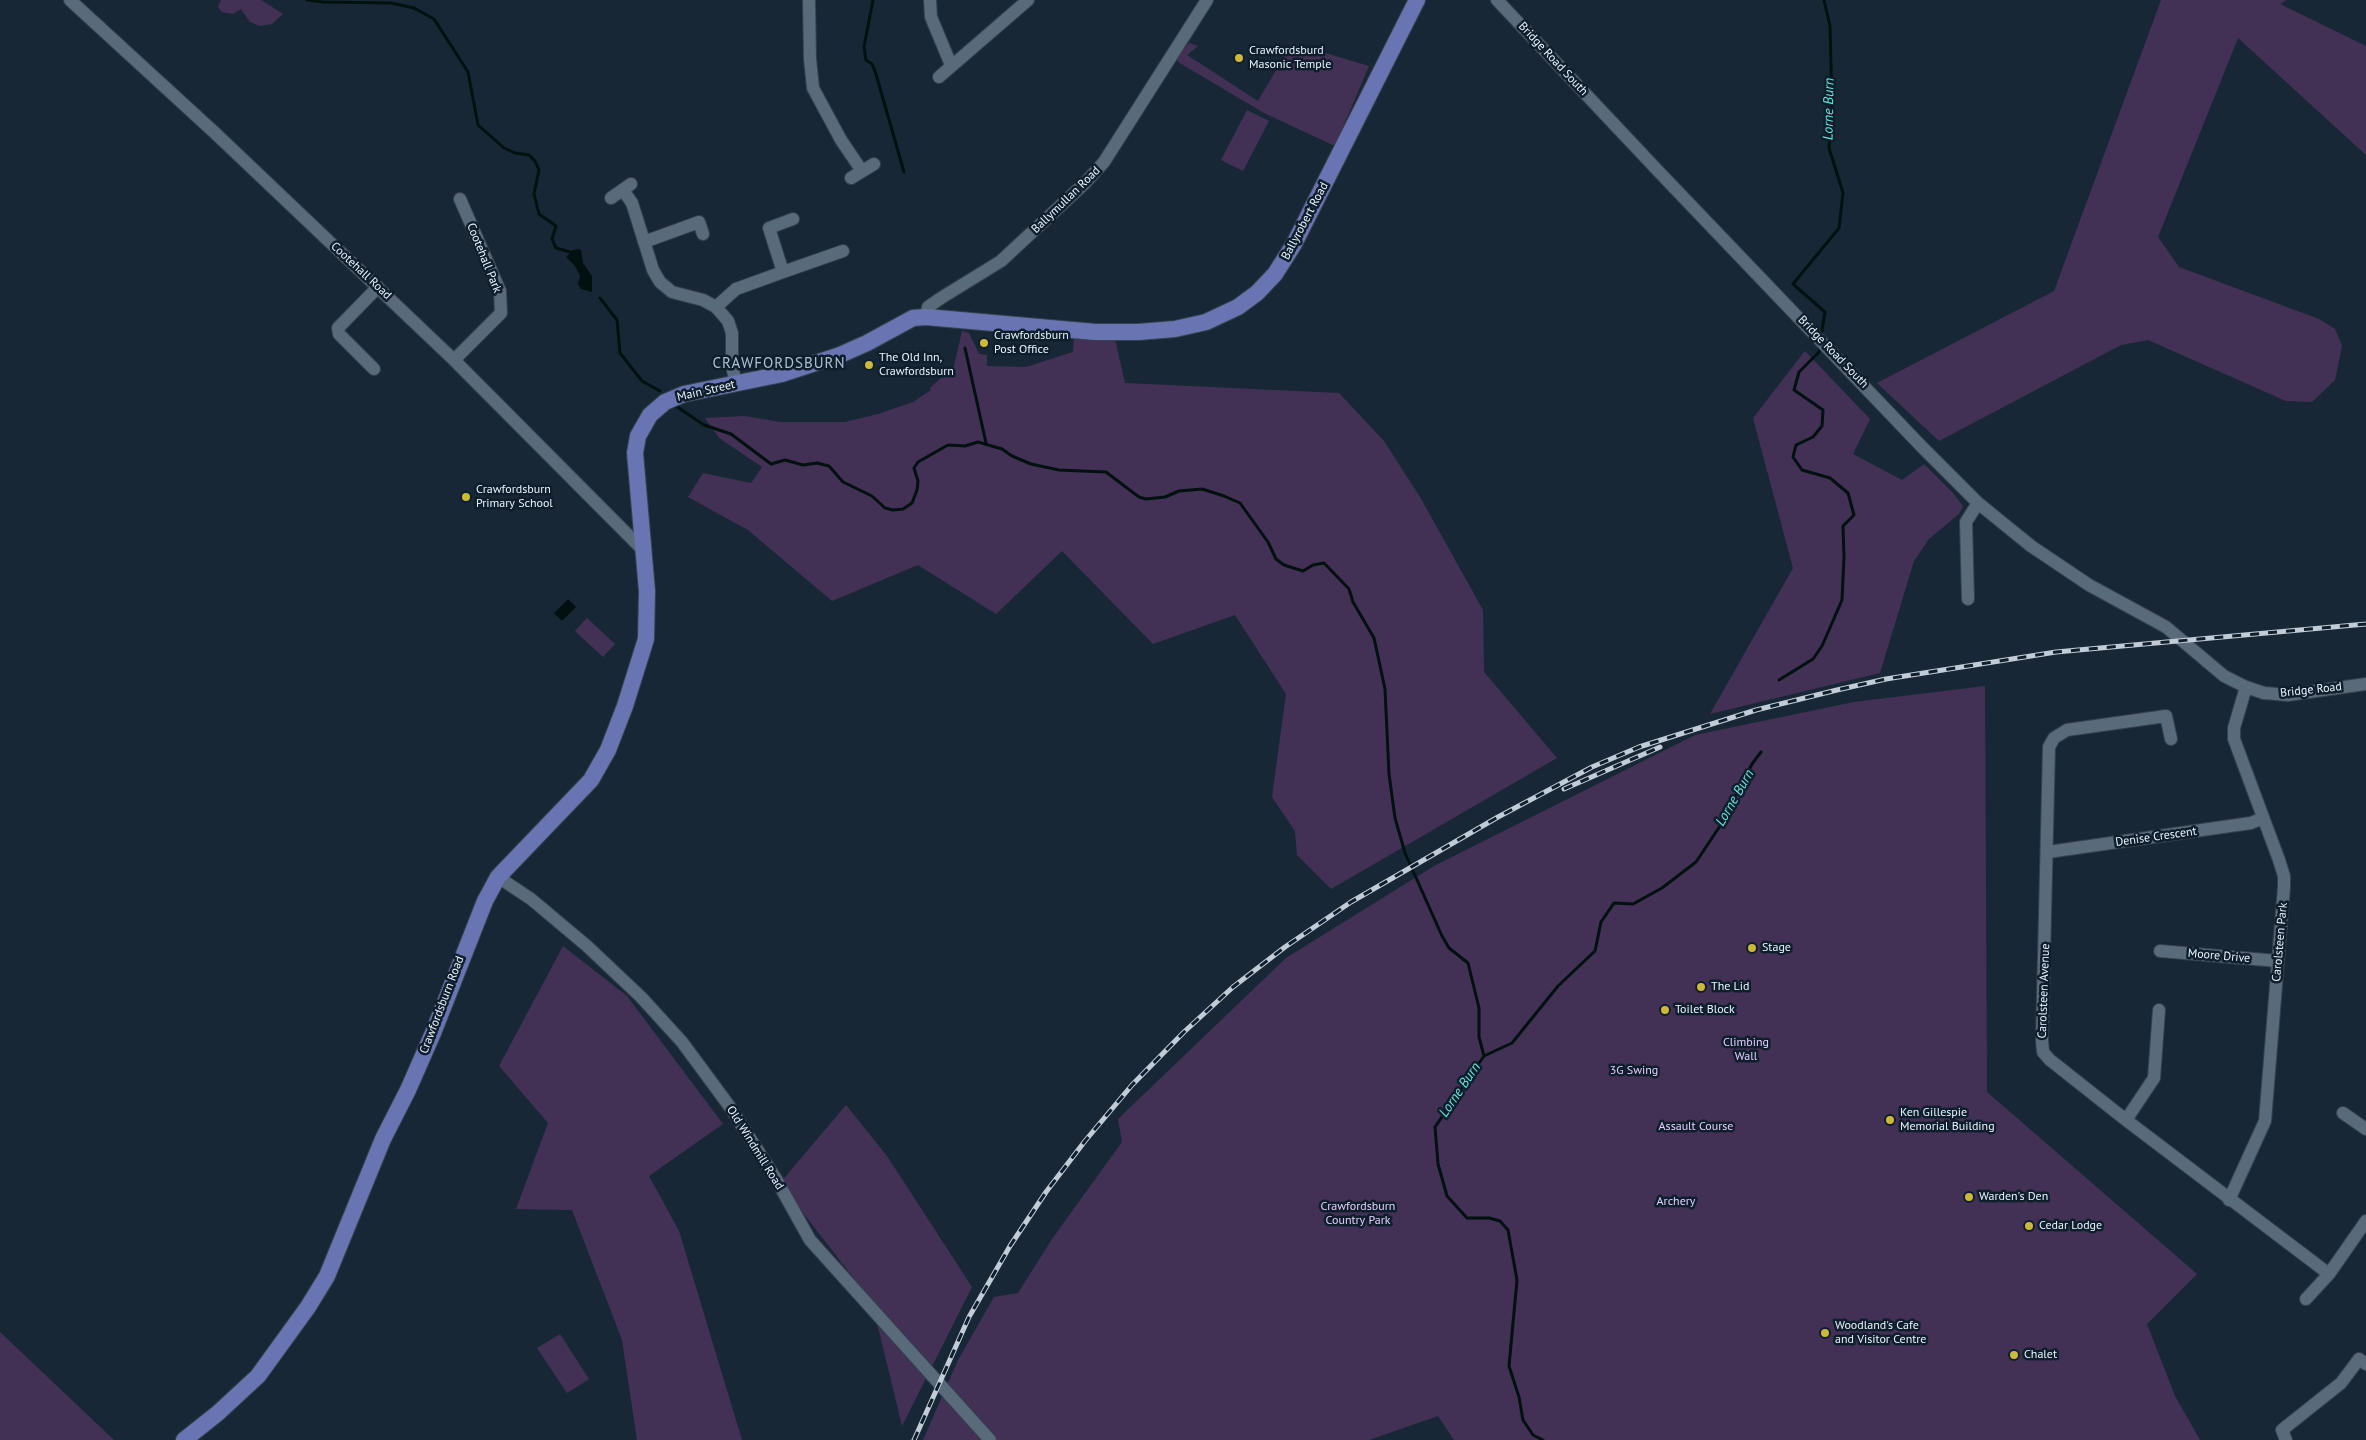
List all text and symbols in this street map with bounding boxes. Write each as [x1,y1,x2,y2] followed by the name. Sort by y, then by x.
[1515,19,1591,99] street label: Bridge Road South
[1249,44,1331,72] place label: Crawfordsburd Masonic Temple
[1233,52,1245,64] marker: Crawfordsburd Masonic Temple
[1820,78,1838,140] water label: Lorne Burn
[1029,164,1103,236] street label: Ballymullan Road
[1279,180,1331,262] street label: Ballyrobert Road
[463,221,505,295] street label: Cootehall Park
[328,239,394,303] street label: Cootehall Road
[1795,313,1871,391] street label: Bridge Road South
[994,329,1069,357] place label: Crawfordsburn Post Office
[978,337,990,349] marker: Crawfordsburn Post Office
[879,351,954,379] place label: The Old Inn, Crawfordsburn
[711,355,847,373] district label: CRAWFORDSBURN
[863,359,875,371] marker: The Old Inn, Crawfordsburn
[676,377,736,405] street label: Main Street
[476,483,553,511] place label: Crawfordsburn Primary School
[460,491,472,503] marker: Crawfordsburn Primary School
[2279,680,2343,700] street label: Bridge Road
[1712,767,1758,829] water label: Lorne Burn
[2114,824,2198,850] street label: Denise Crescent
[2269,902,2291,982] street label: Carolsteen Park
[1762,941,1791,955] place label: Stage
[1746,942,1758,954] marker: Stage
[2035,943,2053,1039] street label: Carolsteen Avenue
[2187,946,2251,966] street label: Moore Drive
[417,954,467,1056] street label: Crawfordsburn Road
[1711,980,1749,994] place label: The Lid
[1695,981,1707,993] marker: The Lid
[1675,1003,1735,1017] place label: Toilet Block
[1659,1004,1671,1016] marker: Toilet Block
[1723,1036,1769,1064] park label: Climbing Wall
[1436,1059,1484,1121] water label: Lorne Burn
[1610,1064,1658,1078] park label: 3G Swing
[723,1103,787,1193] street label: Old Windmill Road
[1900,1106,1995,1134] place label: Ken Gillespie Memorial Building
[1884,1114,1896,1126] marker: Ken Gillespie Memorial Building
[1659,1120,1733,1134] park label: Assault Course
[1979,1190,2048,1204] place label: Warden's Den
[1963,1191,1975,1203] marker: Warden's Den
[1657,1195,1695,1209] park label: Archery
[1321,1200,1395,1228] park label: Crawfordsburn Country Park
[2039,1219,2102,1233] place label: Cedar Lodge
[2023,1220,2035,1232] marker: Cedar Lodge
[1835,1319,1926,1347] place label: Woodland's Cafe and Visitor Centre
[1819,1327,1831,1339] marker: Woodland's Cafe and Visitor Centre
[2024,1348,2057,1362] place label: Chalet
[2008,1349,2020,1361] marker: Chalet

